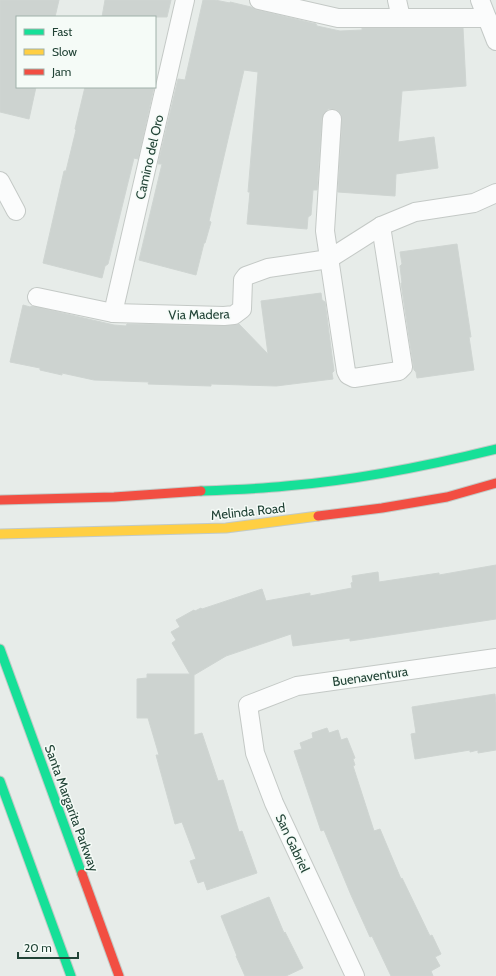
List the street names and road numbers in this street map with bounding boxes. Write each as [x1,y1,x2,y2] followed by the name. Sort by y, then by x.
[131,113,167,201] street label: Camino del Oro
[168,305,231,323] street label: Via Madera
[210,499,286,523] street label: Melinda Road
[331,663,409,689] street label: Buenaventura
[42,742,103,874] street label: Santa Margarita Parkway
[272,811,314,875] street label: San Gabriel

